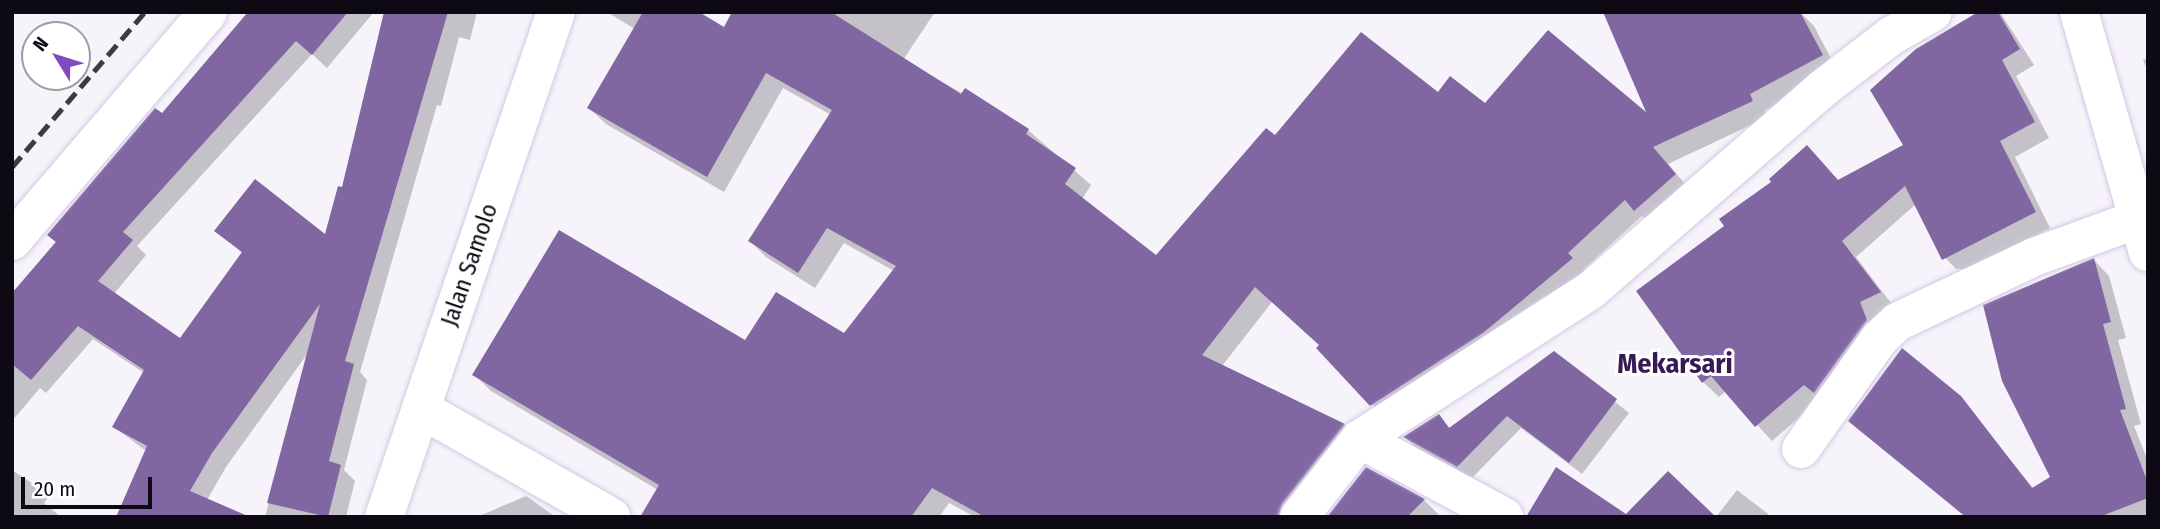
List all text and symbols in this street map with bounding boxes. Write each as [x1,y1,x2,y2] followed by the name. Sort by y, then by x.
[21,21,91,91] north arrow
[28,32,53,56] text: N
[436,200,504,330] street label: Jalan Samolo
[1617,347,1733,381] district label: Mekarsari
[24,462,156,506] scale bar
[34,476,75,502] text: 20 m

